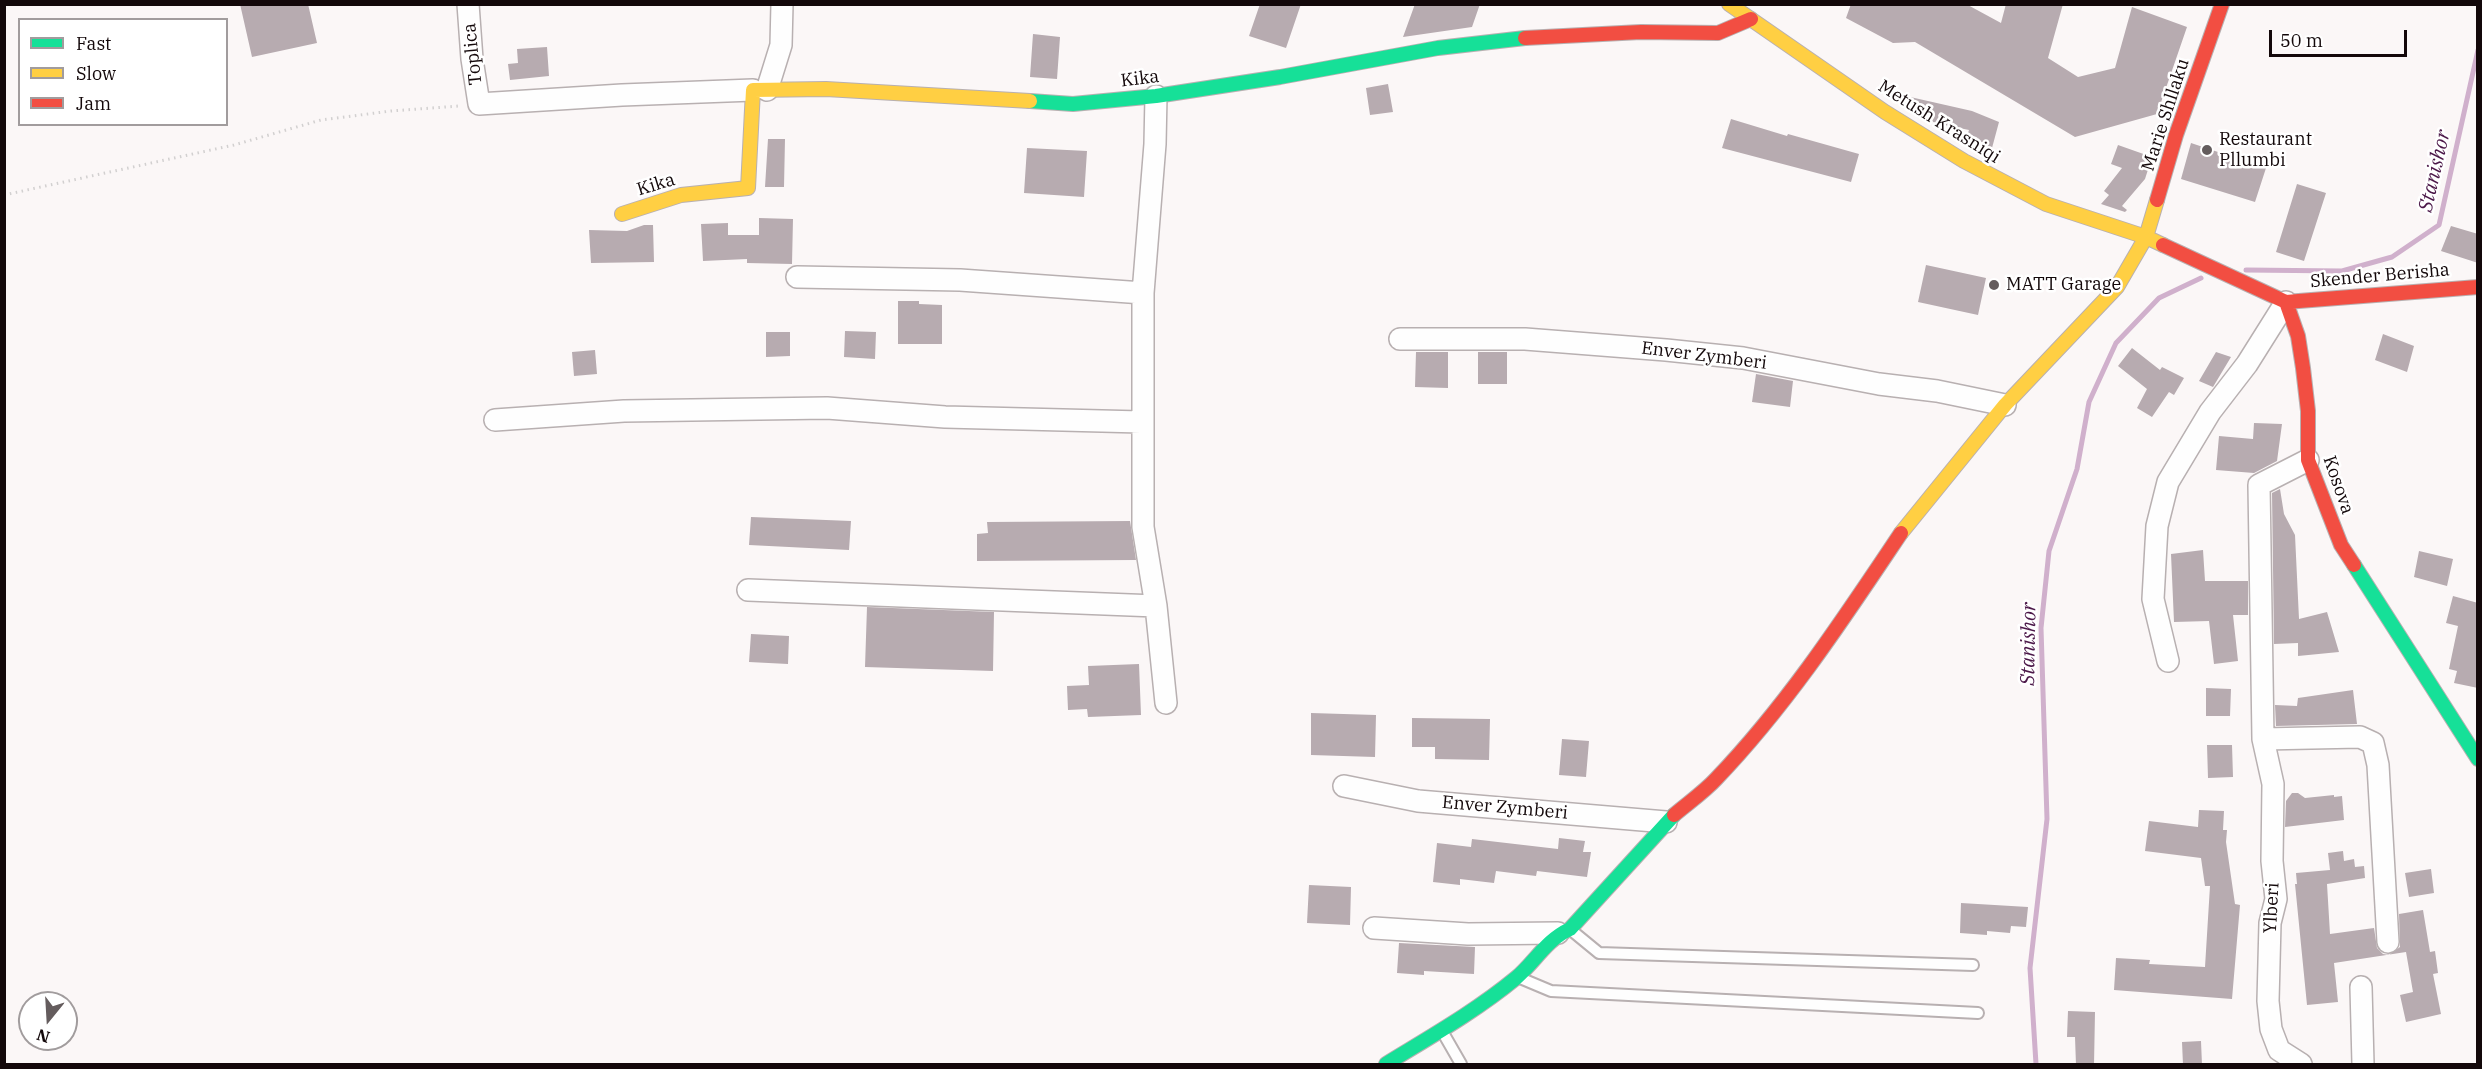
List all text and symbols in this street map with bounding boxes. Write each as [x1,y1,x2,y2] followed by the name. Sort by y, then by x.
[18,18,228,126] legend
[2272,18,2410,56] scale bar
[459,22,487,86] street label: Toplica
[2280,29,2323,52] text: 50 m
[76,32,111,55] text: Fast
[2138,56,2194,174] street label: Marie Shllaku
[76,62,116,85] text: Slow
[1119,66,1161,92] street label: Kika
[1874,76,2004,168] street label: Metush Krasniqi
[76,92,111,115] text: Jam
[2414,128,2456,214] water label: Stanishor
[2219,129,2312,172] place label: Restaurant Pllumbi
[2200,143,2214,157] marker: Restaurant Pllumbi
[634,169,678,201] street label: Kika
[2309,259,2451,293] street label: Skender Berisha
[2006,274,2121,296] place label: MATT Garage
[1987,278,2001,292] marker: MATT Garage
[1640,338,1768,374] street label: Enver Zymberi
[2318,453,2358,517] street label: Kosova
[2016,602,2042,686] water label: Stanishor
[1441,792,1569,824] street label: Enver Zymberi
[2260,882,2284,934] street label: Ylberi
[18,991,78,1051] north arrow
[34,1025,52,1048] text: N

